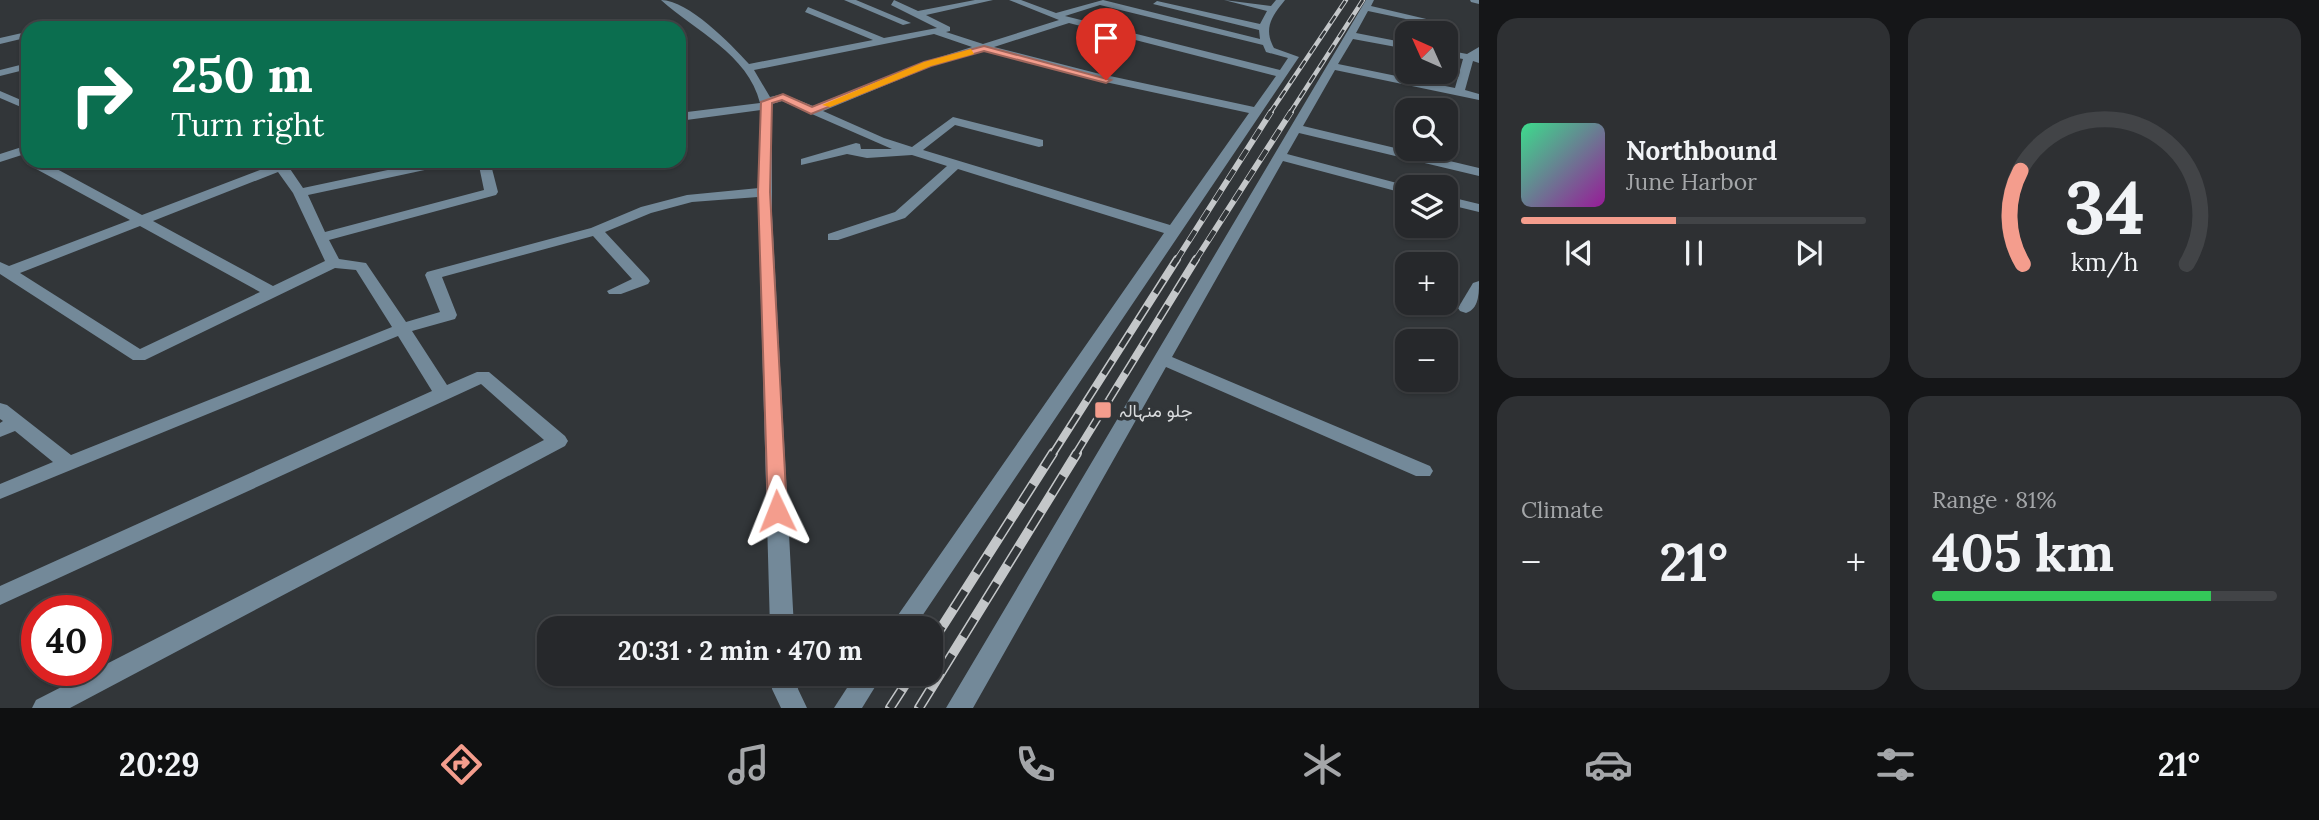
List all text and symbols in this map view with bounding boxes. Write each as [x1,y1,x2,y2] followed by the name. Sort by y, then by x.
[1076,8,1136,80] pin
[1087,19,1125,57] icon: arrive
[1395,21,1458,84] north arrow
[1395,21,1458,392] map controls
[171,43,313,105] text: 250 m
[56,49,147,140] icon: right
[1395,98,1458,161] button: search
[171,104,324,145] text: Turn right
[1626,134,1777,167] text: Northbound
[2064,161,2145,254] text: 34
[1626,167,1757,196] text: June Harbor
[1395,175,1458,238] button: layers
[1560,234,1598,272] icon: previous
[1675,234,1713,272] icon: pause
[1790,234,1828,272] icon: next
[2071,246,2138,278] text: km/h
[1395,252,1458,315] button: +
[1395,329,1458,392] button: −
[1119,399,1192,422] place label: جلو منہالہ
[1093,400,1113,420] marker: جلو منہالہ
[740,474,814,548] position arrow
[1932,485,2057,514] text: Range · 81%
[1521,495,1603,524] text: Climate
[1932,519,2114,585] text: 405 km
[1659,529,1728,595] text: 21°
[1521,538,1541,586] text: −
[1846,538,1866,586] text: +
[21,595,112,686] speed limit sign: 40
[618,634,862,667] text: 20:31 · 2 min · 470 m
[437,740,486,789] icon: directions
[724,740,773,789] icon: music
[1011,740,1060,789] icon: phone
[1298,740,1347,789] icon: climate
[1584,740,1633,789] icon: car
[1871,740,1920,789] icon: filters
[119,744,200,785] text: 20:29
[2158,744,2200,785] text: 21°

